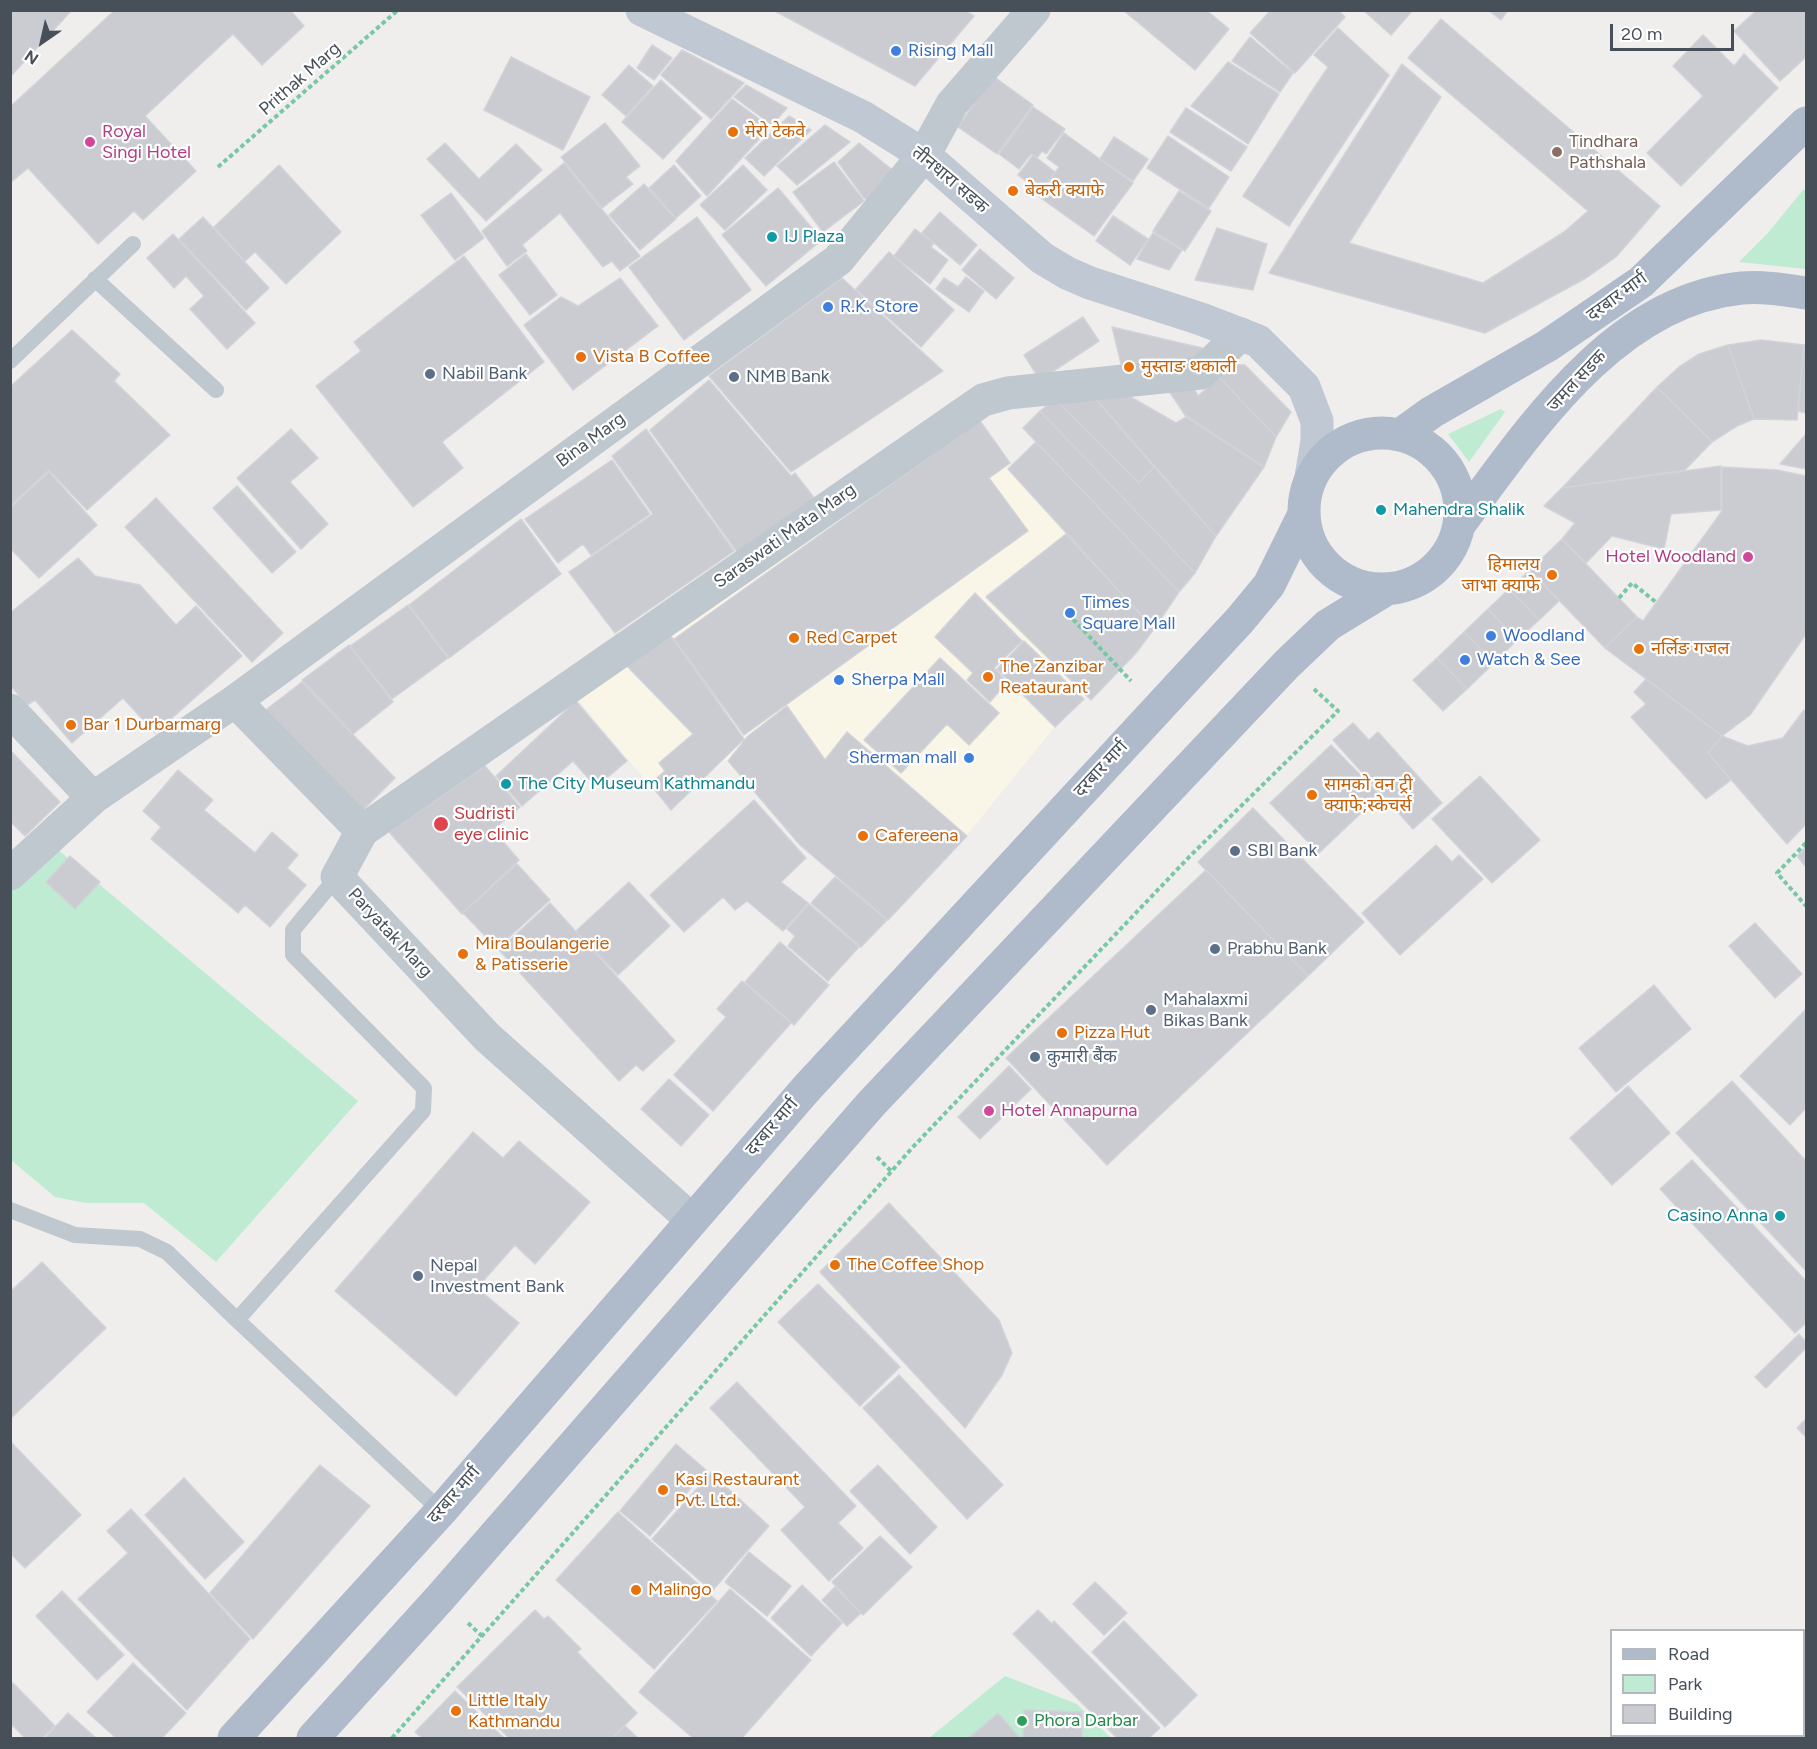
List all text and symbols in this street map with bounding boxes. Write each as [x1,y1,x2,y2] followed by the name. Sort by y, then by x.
[12,12,72,72] north arrow
[1613,12,1738,50] scale bar
[1621,23,1662,45] text: 20 m
[255,38,345,120] street label: Prithak Marg
[908,40,993,62] place label: Rising Mall
[889,44,903,58] marker: Rising Mall
[21,46,42,69] text: N
[102,121,191,164] place label: Royal Singi Hotel
[745,121,805,143] place label: मेरो टेकवे
[726,125,740,139] marker: मेरो टेकवे
[1569,131,1646,174] place label: Tindhara Pathshala
[83,135,97,149] marker: Royal Singi Hotel
[908,142,992,218] street label: तीनधारा सडक
[1550,145,1564,159] marker: Tindhara Pathshala
[1025,180,1104,202] place label: बेकरी क्याफे
[1006,184,1020,198] marker: बेकरी क्याफे
[784,226,844,248] place label: IJ Plaza
[765,230,779,244] marker: IJ Plaza
[1583,268,1651,326] street label: दरबार मार्ग
[840,296,918,318] place label: R.K. Store
[821,300,835,314] marker: R.K. Store
[593,346,710,368] place label: Vista B Coffee
[1543,346,1611,416] street label: जमल सडक
[574,350,588,364] marker: Vista B Coffee
[1141,356,1236,378] place label: मुस्ताङ थकाली
[1122,360,1136,374] marker: मुस्ताङ थकाली
[442,363,527,385] place label: Nabil Bank
[746,366,830,388] place label: NMB Bank
[423,367,437,381] marker: Nabil Bank
[727,370,741,384] marker: NMB Bank
[552,408,630,472] street label: Bina Marg
[710,479,860,593] street label: Saraswati Mata Marg
[1393,499,1525,521] place label: Mahendra Shalik
[1374,503,1388,517] marker: Mahendra Shalik
[1605,546,1736,568] place label: Hotel Woodland
[1741,550,1755,564] marker: Hotel Woodland
[1462,554,1540,596] place label: हिमालय जाभा क्याफे
[1545,568,1559,582] marker: हिमालय जाभा क्याफे
[1082,592,1175,634] place label: Times Square Mall
[1063,606,1077,620] marker: Times Square Mall
[1503,625,1585,647] place label: Woodland
[806,627,898,649] place label: Red Carpet
[1484,629,1498,643] marker: Woodland
[787,631,801,645] marker: Red Carpet
[1651,638,1729,660] place label: नर्लिङ गजल
[1632,642,1646,656] marker: नर्लिङ गजल
[1477,649,1580,671] place label: Watch & See
[1458,653,1472,667] marker: Watch & See
[1000,656,1104,698] place label: The Zanzibar Reataurant
[851,669,945,691] place label: Sherpa Mall
[981,670,995,684] marker: The Zanzibar Reataurant
[832,673,846,687] marker: Sherpa Mall
[83,714,221,736] place label: Bar 1 Durbarmarg
[64,718,78,732] marker: Bar 1 Durbarmarg
[1069,736,1133,802] street label: दरबार मार्ग
[849,747,957,769] place label: Sherman mall
[962,751,976,765] marker: Sherman mall
[518,773,755,795] place label: The City Museum Kathmandu
[1324,774,1413,816] place label: सामको वन ट्री क्याफे;स्केचर्स
[499,777,513,791] marker: The City Museum Kathmandu
[1305,788,1319,802] marker: सामको वन ट्री क्याफे;स्केचर्स
[454,803,529,846] place label: Sudristi eye clinic
[432,815,450,833] marker: Sudristi eye clinic
[875,825,959,847] place label: Cafereena
[856,829,870,843] marker: Cafereena
[1247,840,1317,862] place label: SBI Bank
[1228,844,1242,858] marker: SBI Bank
[343,884,437,982] street label: Paryatak Marg
[475,933,609,976] place label: Mira Boulangerie & Patisserie
[1227,938,1327,960] place label: Prabhu Bank
[1208,942,1222,956] marker: Prabhu Bank
[456,947,470,961] marker: Mira Boulangerie & Patisserie
[1163,989,1248,1032] place label: Mahalaxmi Bikas Bank
[1144,1003,1158,1017] marker: Mahalaxmi Bikas Bank
[1074,1022,1150,1044] place label: Pizza Hut
[1055,1026,1069,1040] marker: Pizza Hut
[1047,1046,1117,1068] place label: कुमारी बैंक
[1028,1050,1042,1064] marker: कुमारी बैंक
[741,1094,803,1160] street label: दरबार मार्ग
[1001,1100,1137,1122] place label: Hotel Annapurna
[982,1104,996,1118] marker: Hotel Annapurna
[1667,1205,1768,1227] place label: Casino Anna
[1773,1209,1787,1223] marker: Casino Anna
[847,1254,984,1276] place label: The Coffee Shop
[430,1255,564,1298] place label: Nepal Investment Bank
[828,1258,842,1272] marker: The Coffee Shop
[411,1269,425,1283] marker: Nepal Investment Bank
[423,1462,485,1528] street label: दरबार मार्ग
[675,1469,800,1512] place label: Kasi Restaurant Pvt. Ltd.
[656,1483,670,1497] marker: Kasi Restaurant Pvt. Ltd.
[648,1579,712,1601] place label: Malingo
[629,1583,643,1597] marker: Malingo
[1610,1629,1805,1737] legend
[1668,1643,1709,1665] text: Road
[1668,1673,1702,1695] text: Park
[468,1690,560,1732] place label: Little Italy Kathmandu
[1668,1703,1733,1725] text: Building
[449,1704,463,1718] marker: Little Italy Kathmandu
[1034,1710,1138,1732] place label: Phora Darbar
[1015,1714,1029,1728] marker: Phora Darbar

